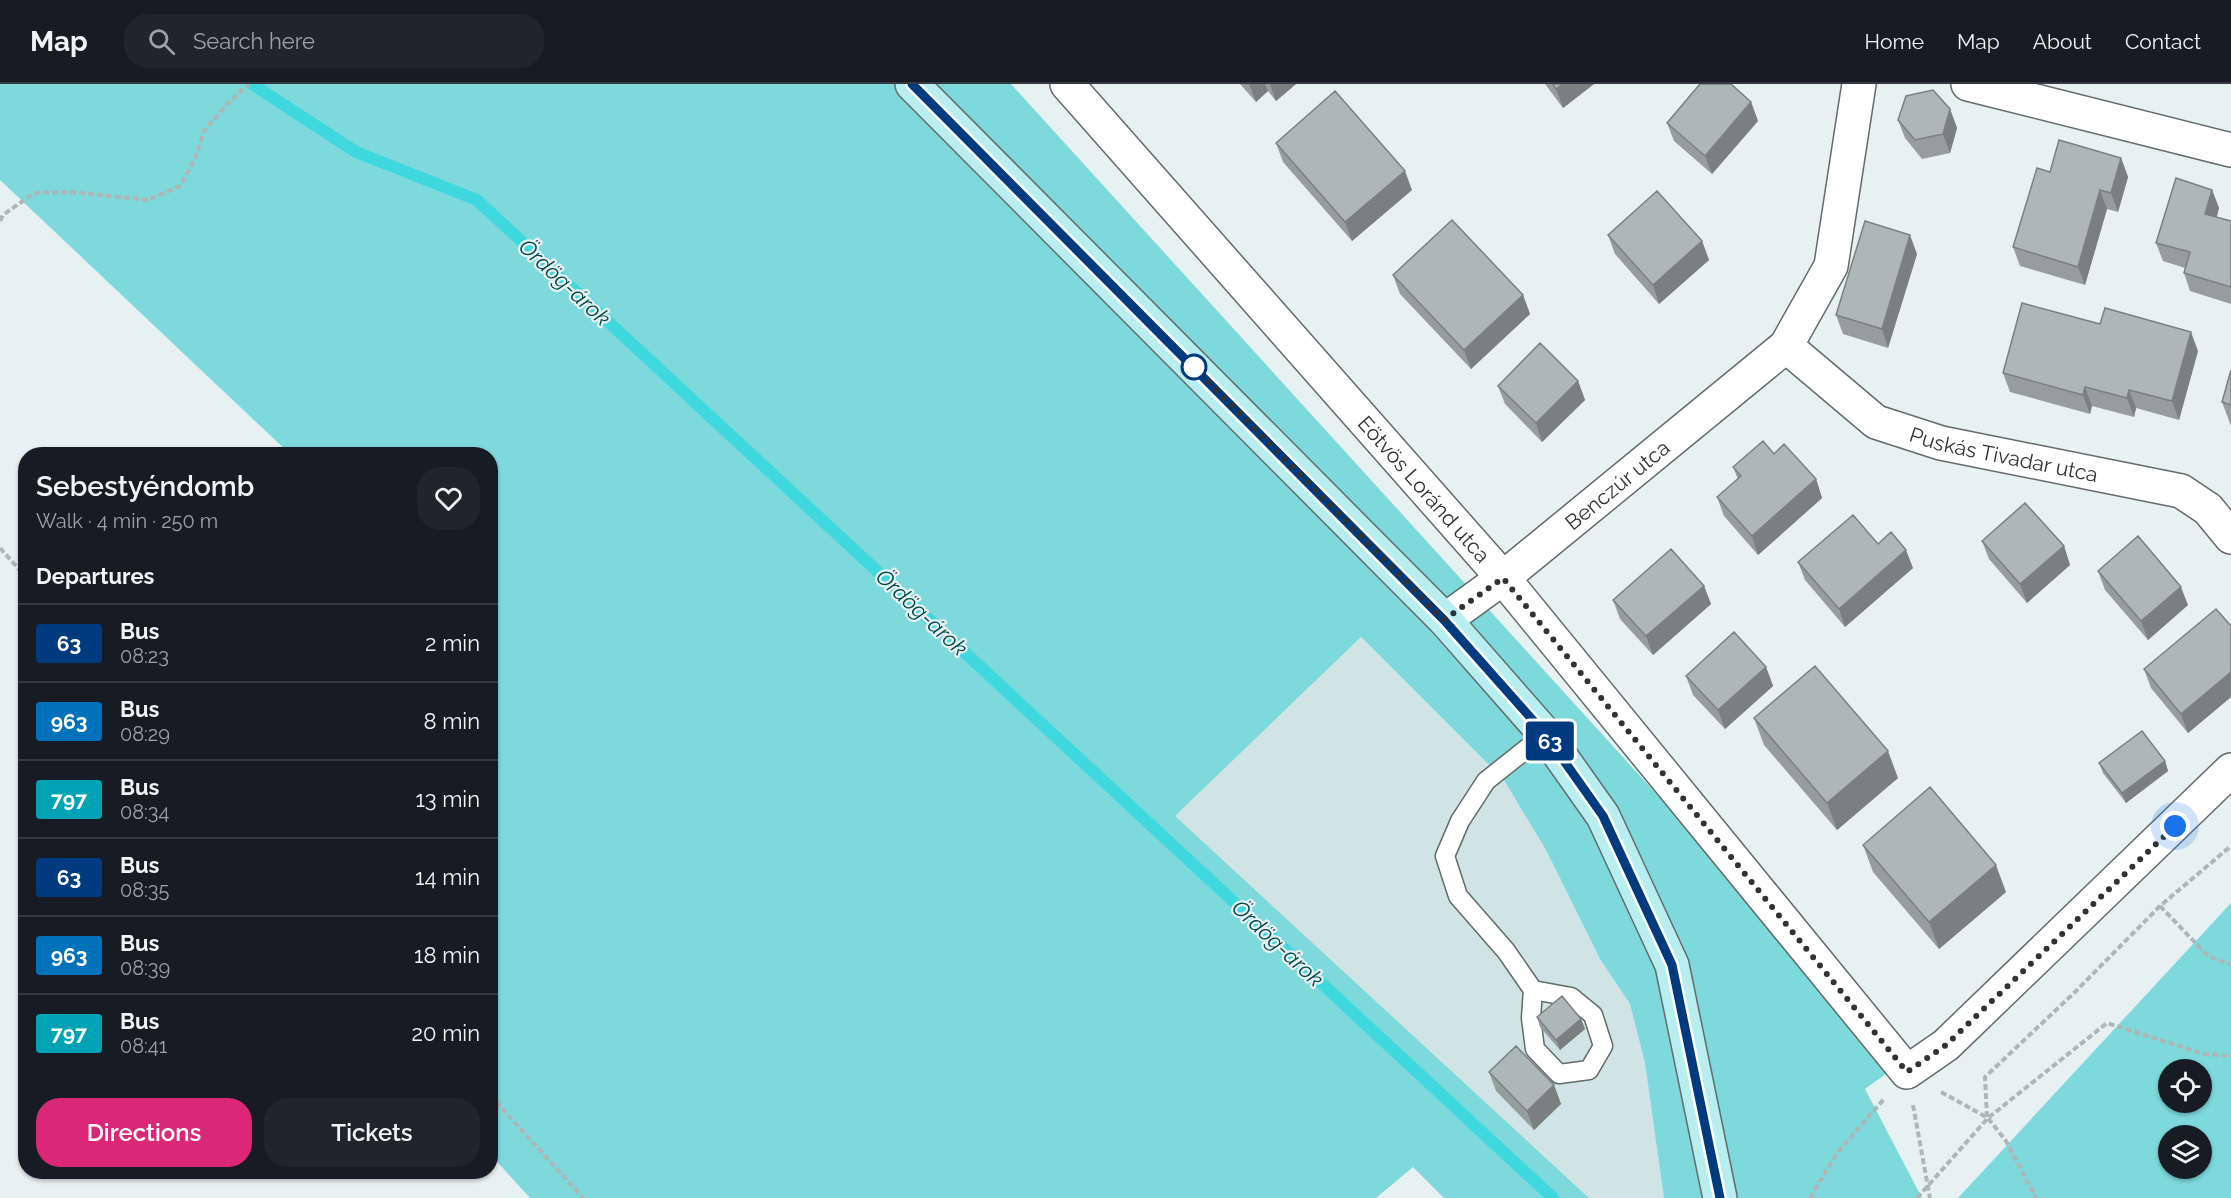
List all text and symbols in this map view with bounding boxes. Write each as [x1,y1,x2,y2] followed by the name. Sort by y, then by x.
[124,14,544,68] search box
[30,25,88,58] text: Map
[145,25,178,58] icon: search
[193,28,315,54] text: Search here
[1865,29,1924,54] text: Home
[1957,29,2000,54] text: Map
[2033,29,2092,54] text: About
[2125,29,2201,54] text: Contact
[514,233,616,331] water label: Ördög-árok
[1181,354,1207,380] unlabelled marker
[1353,410,1496,567] street label: Eötvös Loránd utca
[1907,421,2100,487] street label: Puskás Tivadar utca
[1560,434,1674,535] street label: Benczúr utca
[417,467,480,530] button: heart
[36,470,254,503] text: Sebestyéndomb
[36,509,218,533] text: Walk · 4 min · 250 m
[36,563,154,589] text: Departures
[871,563,973,661] water label: Ördög-árok
[120,618,159,644] text: Bus
[425,630,480,656] text: 2 min
[57,631,81,656] text: 63
[120,644,169,668] text: 08:23
[120,696,159,722] text: Bus
[424,708,480,734] text: 8 min
[51,709,87,734] text: 963
[120,722,170,746] text: 08:29
[1523,722,1577,760] line badge: 63
[1538,729,1562,754] text: 63
[120,774,159,800] text: Bus
[415,786,480,812] text: 13 min
[51,787,87,812] text: 797
[120,800,169,824] text: 08:34
[2160,811,2190,841] your location
[120,852,159,878] text: Bus
[415,864,480,890] text: 14 min
[57,865,81,890] text: 63
[120,878,169,902] text: 08:35
[1227,894,1329,992] water label: Ördög-árok
[120,930,159,956] text: Bus
[414,942,480,968] text: 18 min
[51,943,87,968] text: 963
[120,956,170,980] text: 08:39
[120,1008,159,1034] text: Bus
[412,1020,480,1046] text: 20 min
[51,1021,87,1046] text: 797
[120,1034,167,1058] text: 08:41
[2158,1059,2212,1179] map controls
[2158,1059,2212,1113] button: locate
[36,1098,252,1167] button: Directions
[264,1098,480,1167] button: Tickets
[2158,1125,2212,1179] button: layers

